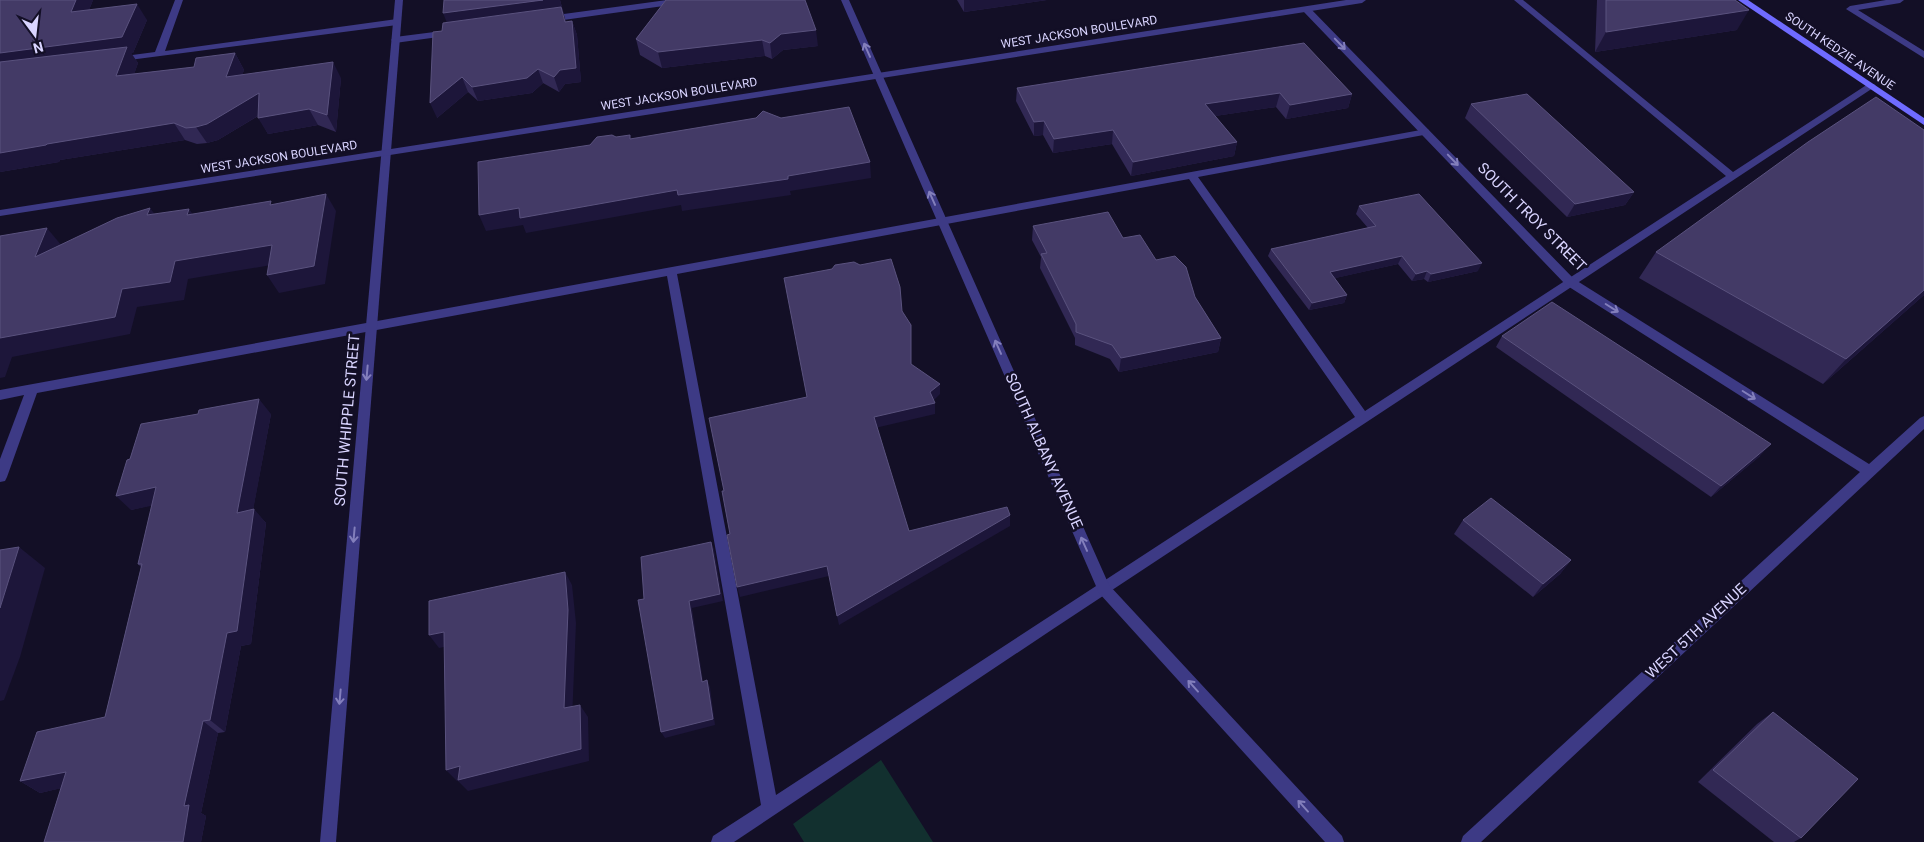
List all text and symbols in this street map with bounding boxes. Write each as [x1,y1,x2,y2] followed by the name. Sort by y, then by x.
[1783,9,1898,93] street label: SOUTH KEDZIE AVENUE
[10,10,60,60] north arrow
[1000,13,1158,51] street label: WEST JACKSON BOULEVARD
[1334,38,1346,50] one-way arrow
[32,39,45,57] text: N
[861,43,871,58] one-way arrow
[600,75,758,113] street label: WEST JACKSON BOULEVARD
[200,138,358,176] street label: WEST JACKSON BOULEVARD
[1447,154,1459,167] one-way arrow
[1474,159,1590,275] street label: SOUTH TROY STREET
[927,191,937,206] one-way arrow
[1604,303,1618,313] one-way arrow
[330,333,364,507] street label: SOUTH WHIPPLE STREET
[992,340,1002,355] one-way arrow
[363,365,372,381] one-way arrow
[1001,370,1087,532] street label: SOUTH ALBANY AVENUE
[1741,390,1755,400] one-way arrow
[349,527,359,543] one-way arrow
[1079,537,1089,552] one-way arrow
[1642,579,1750,682] street label: WEST 5TH AVENUE
[1187,680,1199,693] one-way arrow
[336,689,345,705] one-way arrow
[1297,800,1309,812] one-way arrow

